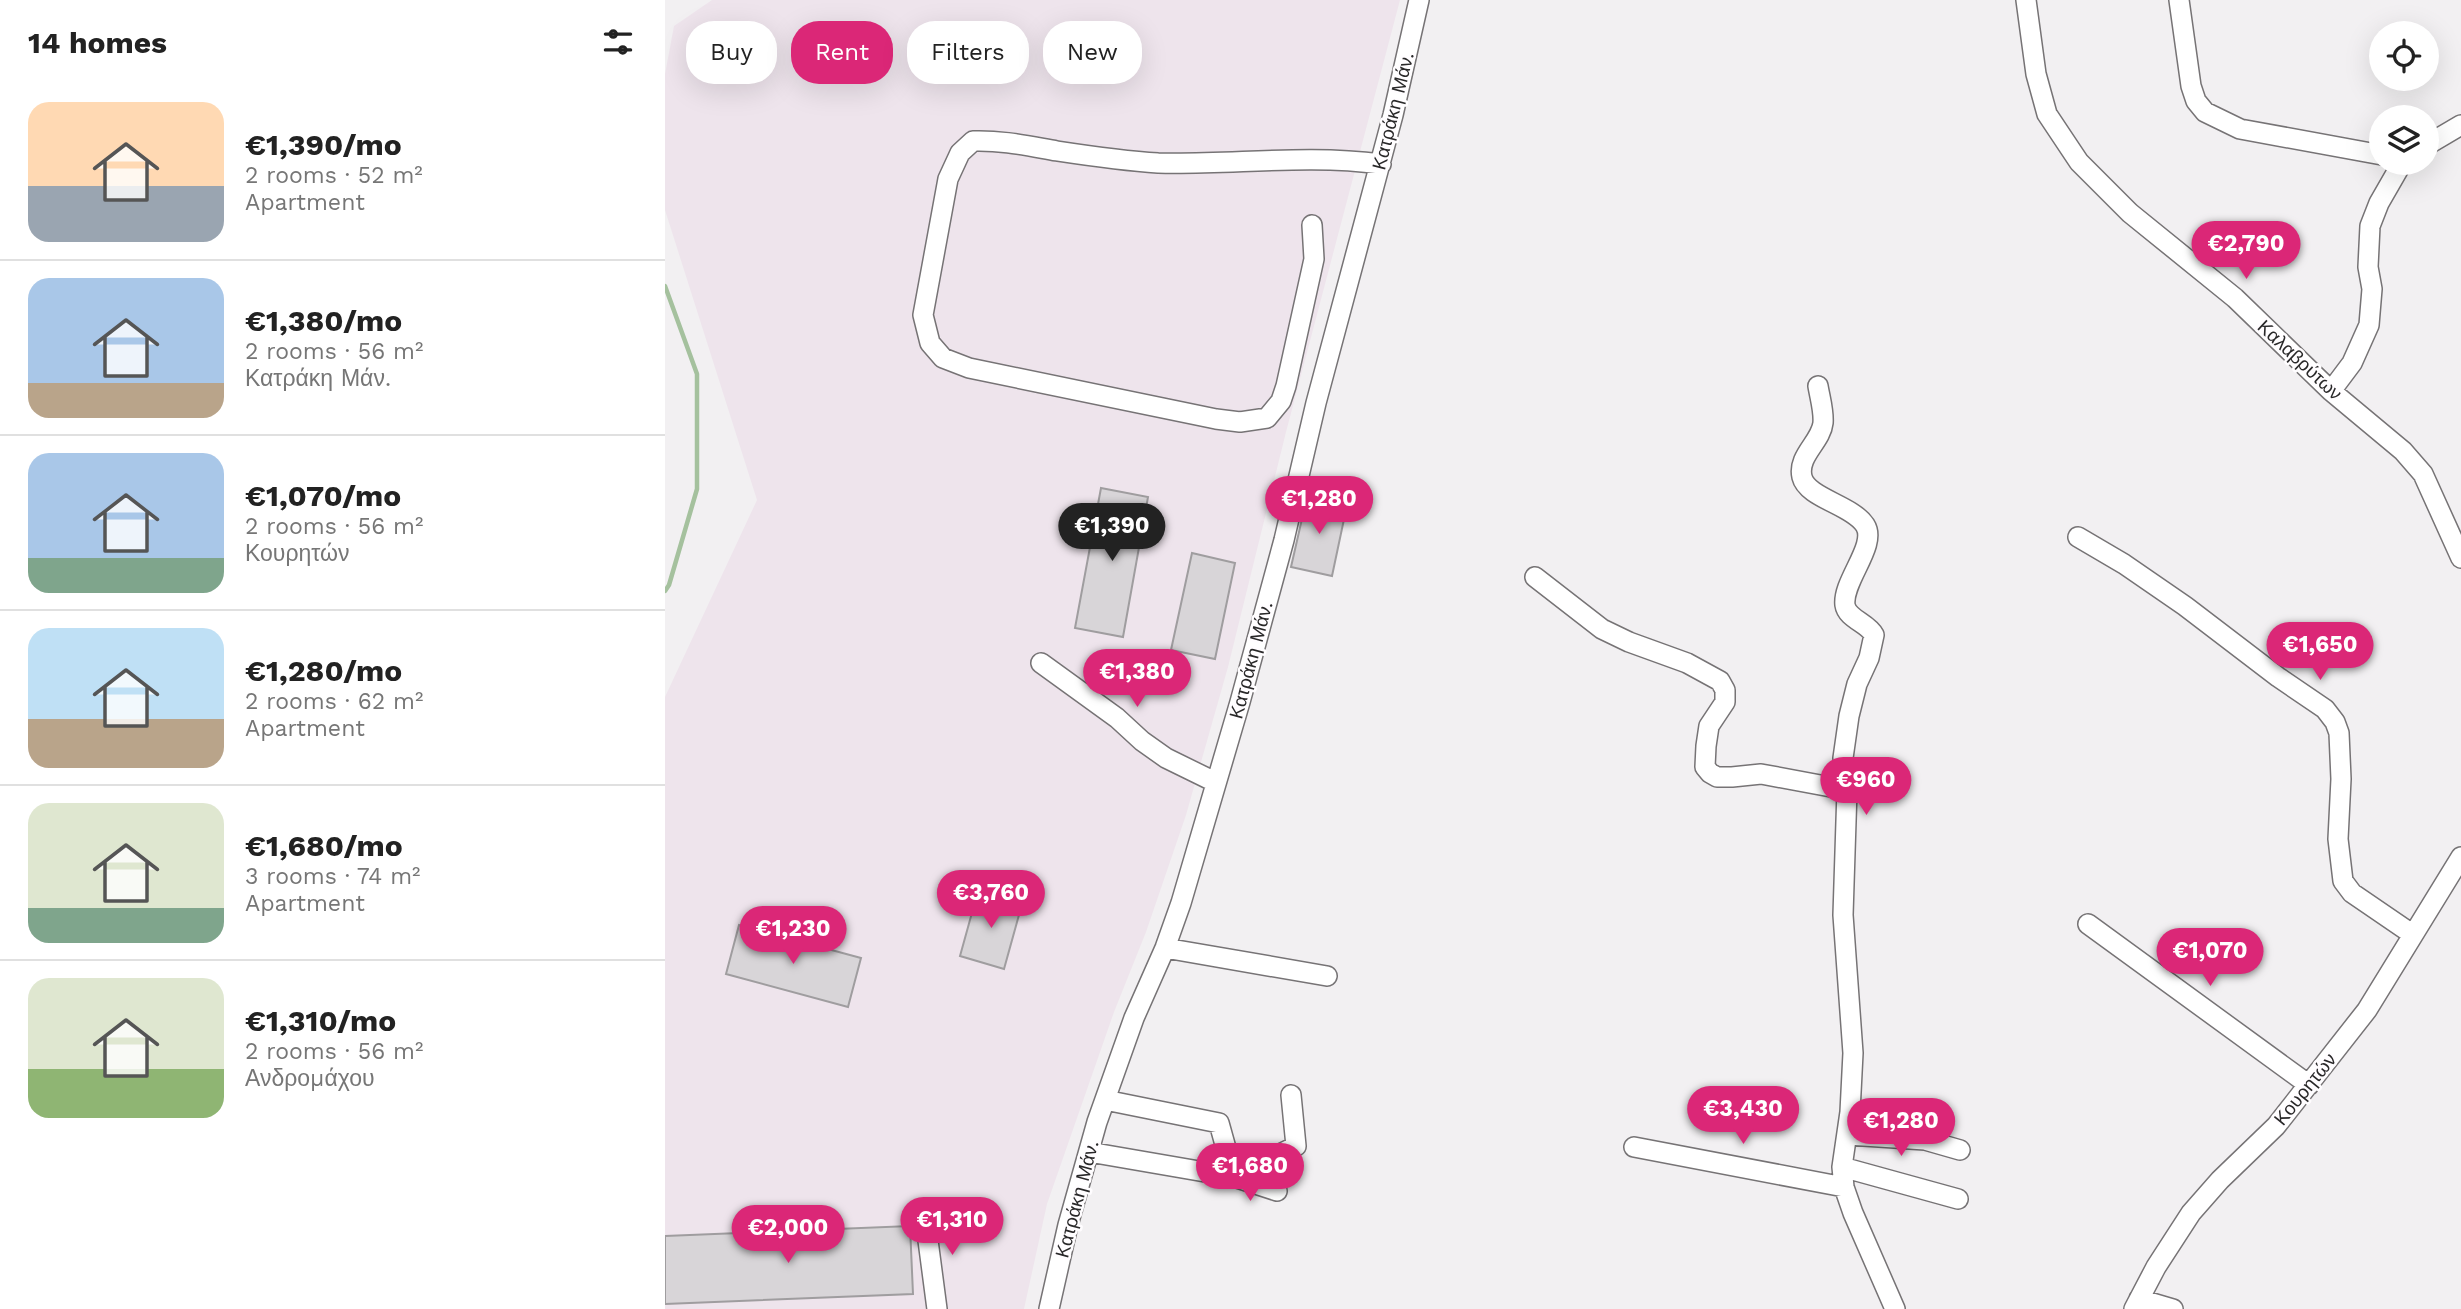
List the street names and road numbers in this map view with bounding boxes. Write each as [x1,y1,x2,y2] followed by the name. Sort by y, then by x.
[1367,50,1419,172] street label: Κατράκη Μάν.
[2253,315,2347,405] street label: Καλαβρύτων
[1224,599,1278,721] street label: Κατράκη Μάν.
[2269,1048,2341,1130] street label: Κουρητών
[1050,1138,1104,1260] street label: Κατράκη Μάν.

